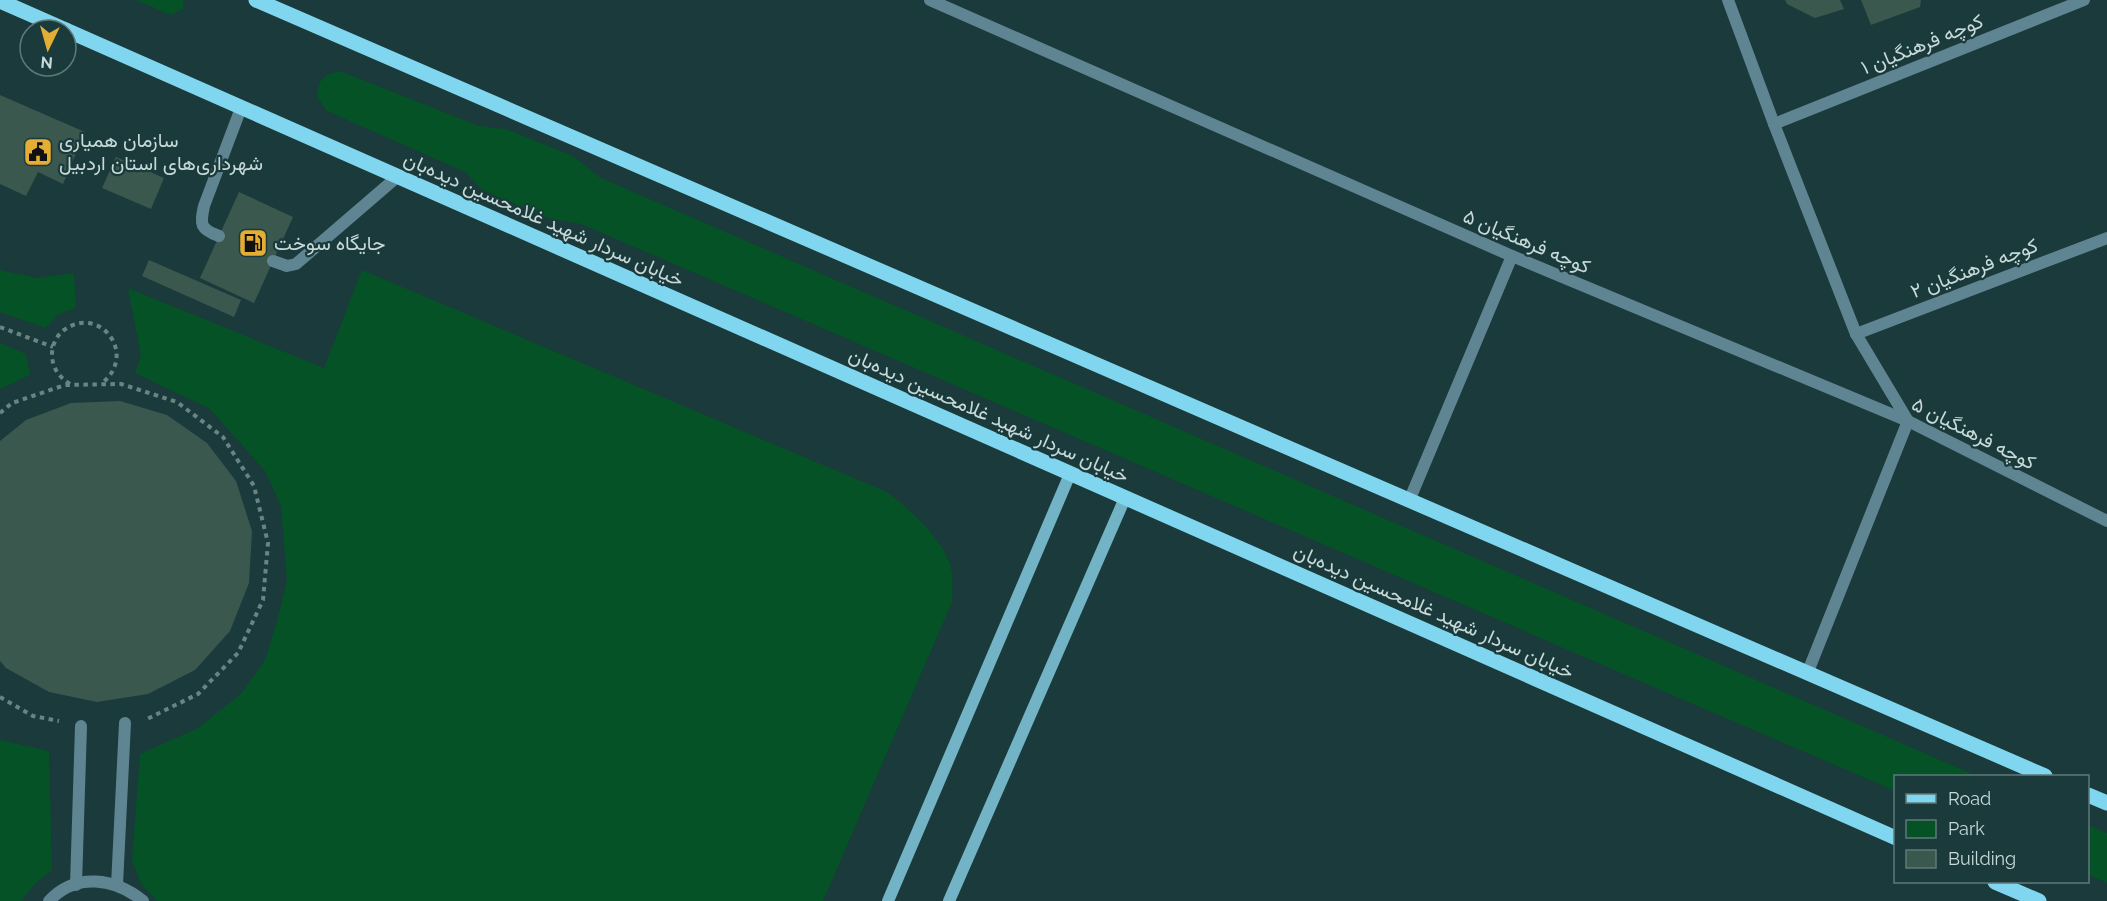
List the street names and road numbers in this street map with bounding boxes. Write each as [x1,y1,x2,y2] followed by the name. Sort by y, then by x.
[1857,9,1987,81] street label: کوچه فرهنگیان ۱
[400,146,688,293] street label: خیابان سردار شهید غلامحسین دیده‌بان
[1459,203,1594,280] street label: کوچه فرهنگیان ۵
[1907,233,2042,305] street label: کوچه فرهنگیان ۲
[845,342,1133,489] street label: خیابان سردار شهید غلامحسین دیده‌بان
[1907,392,2040,476] street label: کوچه فرهنگیان ۵
[1290,538,1578,685] street label: خیابان سردار شهید غلامحسین دیده‌بان

